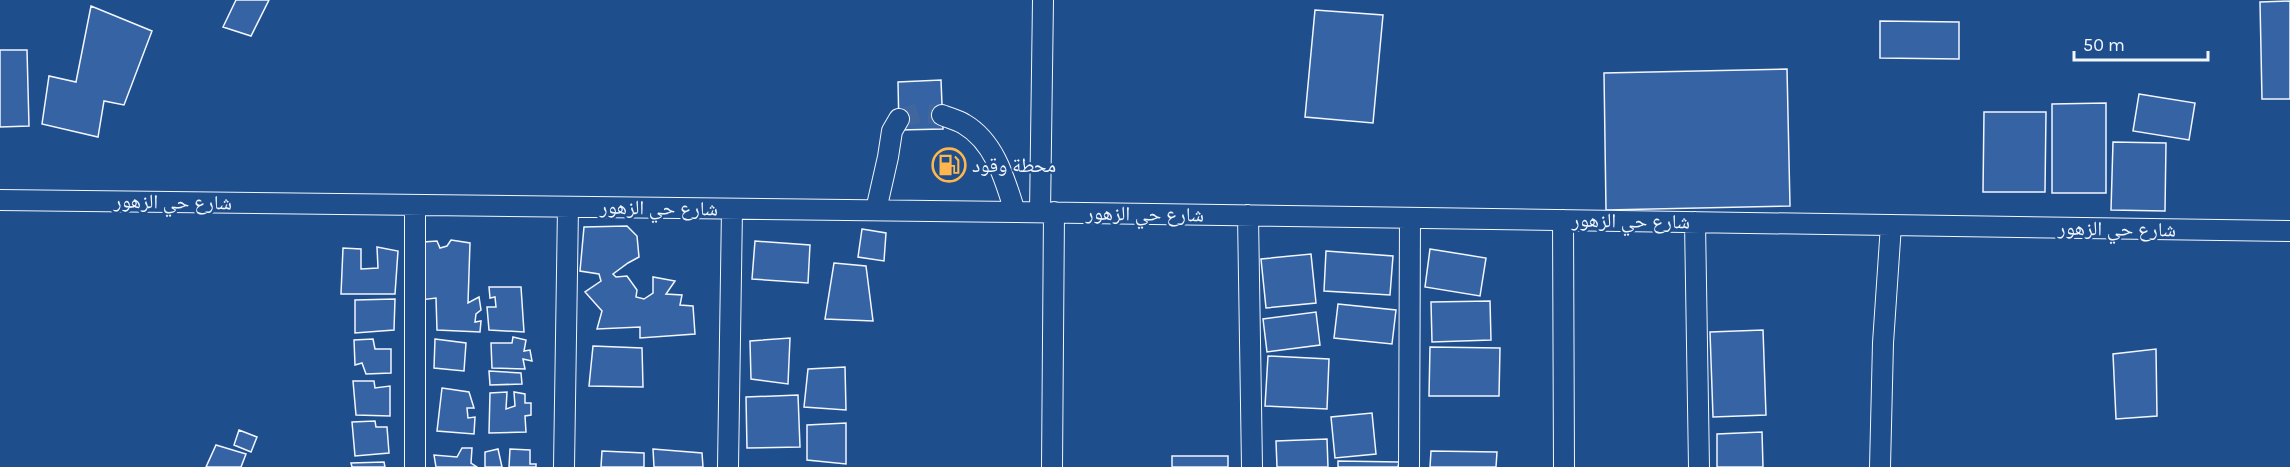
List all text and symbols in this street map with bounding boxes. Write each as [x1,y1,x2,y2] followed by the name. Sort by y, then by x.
[2074,24,2208,62] scale bar
[2083,34,2125,56] text: 50 m
[931,147,967,183] fuel station icon: محطة وقود
[972,154,1056,177] place label: محطة وقود
[113,189,232,219] street label: شارع حي الزهور
[599,195,718,225] street label: شارع حي الزهور
[1085,201,1204,231] street label: شارع حي الزهور
[1571,208,1690,238] street label: شارع حي الزهور
[2057,216,2176,246] street label: شارع حي الزهور

